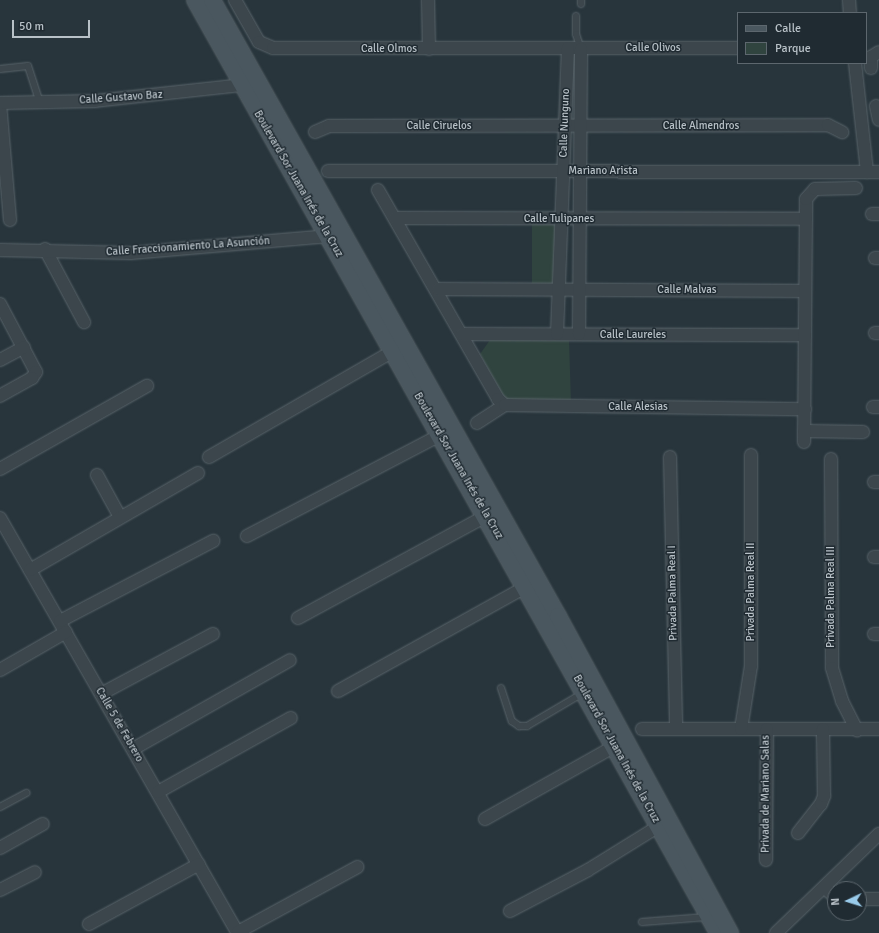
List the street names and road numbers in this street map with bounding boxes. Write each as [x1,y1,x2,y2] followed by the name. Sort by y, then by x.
[626,41,680,55] street label: Calle Olivos
[361,42,417,56] street label: Calle Olmos
[557,88,573,158] street label: Calle Nunguno
[79,89,163,107] street label: Calle Gustavo Baz
[251,108,345,260] street label: Boulevard Sor Juana Inés de la Cruz
[406,119,472,133] street label: Calle Ciruelos
[663,119,739,133] street label: Calle Almendros
[568,164,638,178] street label: Mariano Arista
[524,212,594,226] street label: Calle Tulipanes
[106,235,270,259] street label: Calle Fraccionamiento La Asunción
[657,283,717,297] street label: Calle Malvas
[600,328,666,342] street label: Calle Laureles
[411,390,505,542] street label: Boulevard Sor Juana Inés de la Cruz
[608,400,668,414] street label: Calle Alesias
[744,543,758,641] street label: Privada Palma Real II
[666,545,680,641] street label: Privada Palma Real I
[824,546,838,648] street label: Privada Palma Real III
[570,673,662,825] street label: Boulevard Sor Juana Inés de la Cruz
[92,685,146,765] street label: Calle 5 de Febrero
[759,735,773,853] street label: Privada de Mariano Salas

